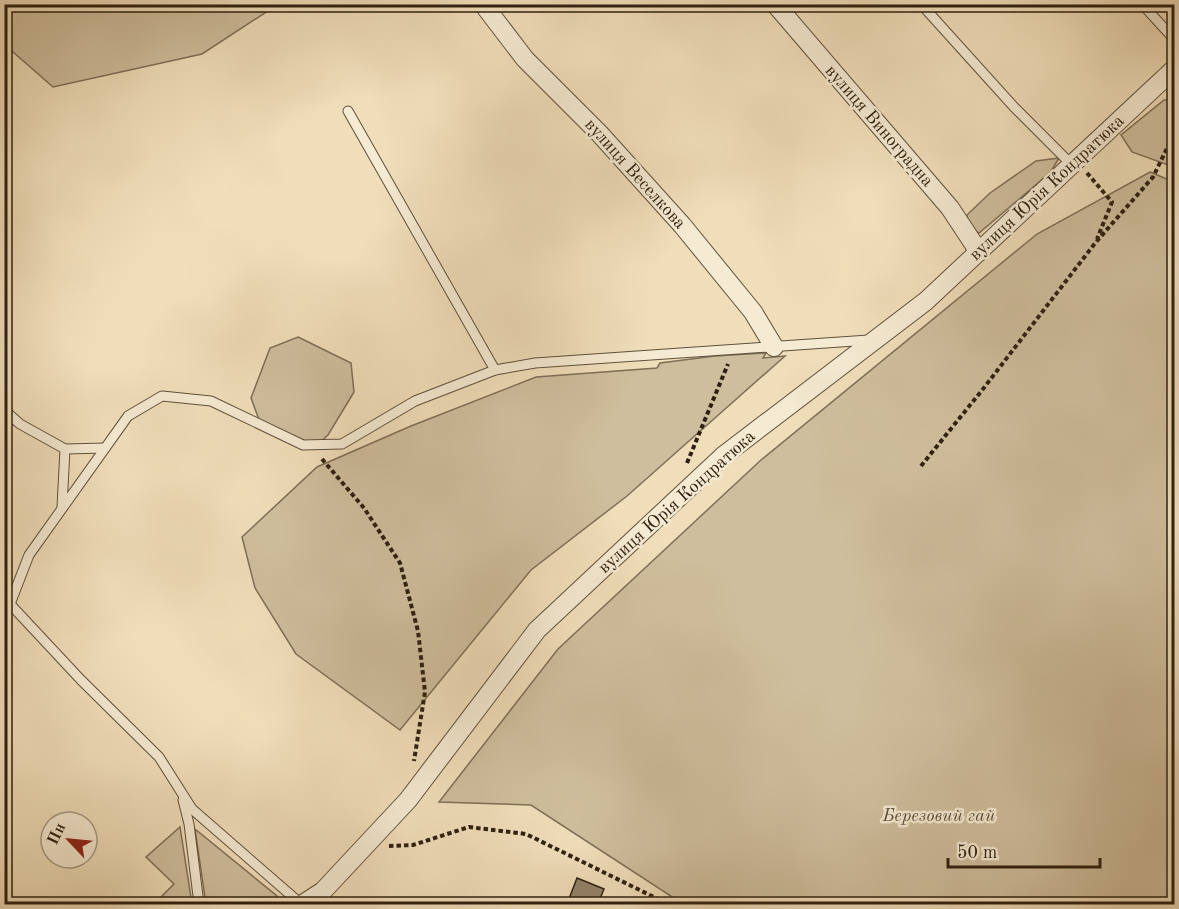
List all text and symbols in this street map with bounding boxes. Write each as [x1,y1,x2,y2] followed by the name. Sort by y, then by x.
[821,62,937,190] street label: вулиця Виноградна
[966,112,1128,264] street label: вулиця Юрія Кондратюка
[581,115,689,233] street label: вулиця Веселкова
[595,427,759,577] street label: вулиця Юрія Кондратюка
[882,807,995,825] park label: Березовий гай
[39,810,99,870] north arrow
[45,821,69,848] text: Пн
[948,831,1100,869] scale bar
[957,844,997,862] text: 50 m

